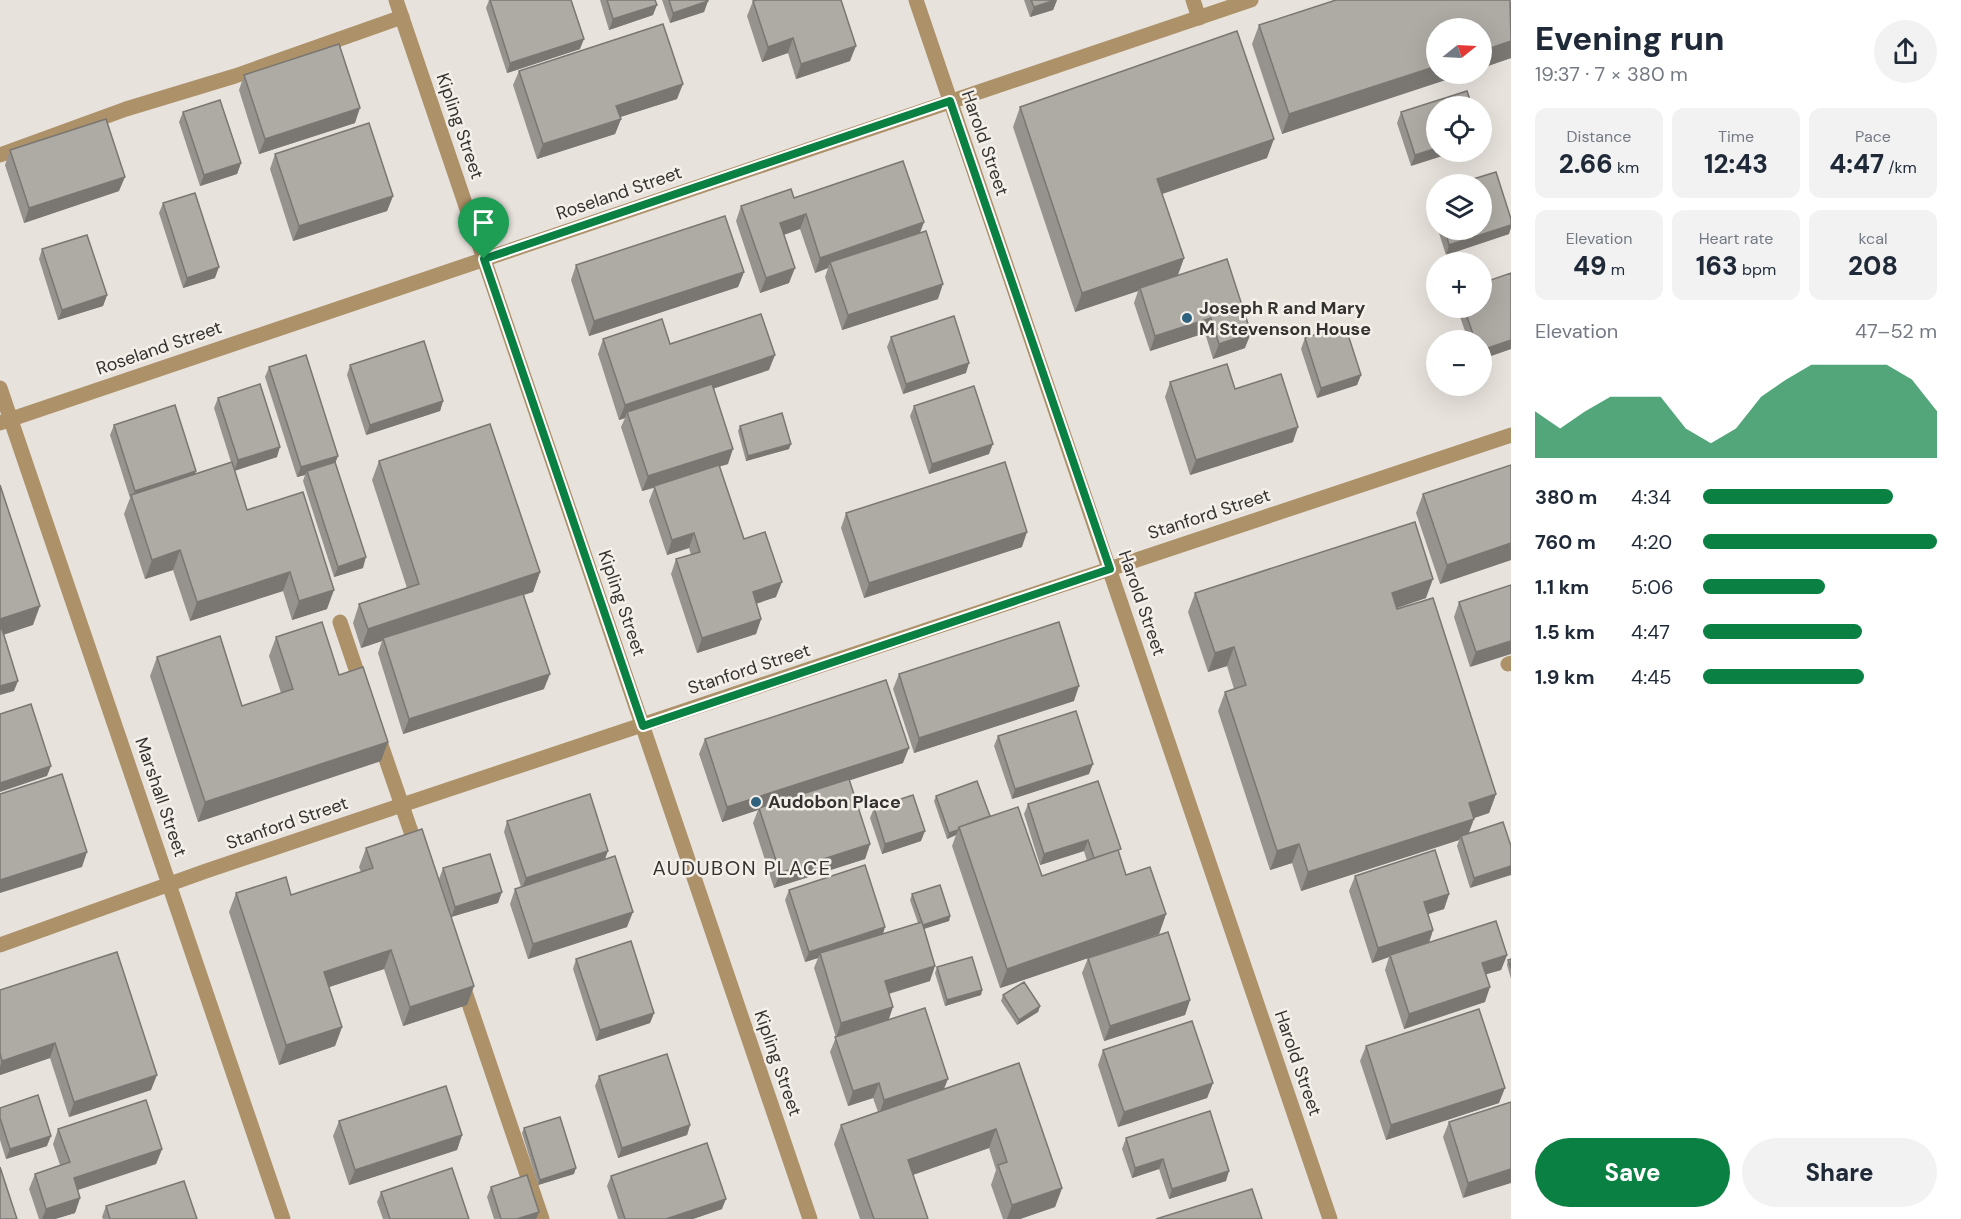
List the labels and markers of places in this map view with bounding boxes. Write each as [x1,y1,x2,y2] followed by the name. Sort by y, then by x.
[458,197,509,259] pin
[1199,296,1371,341] place label: Joseph R and Mary M Stevenson House
[1180,311,1194,325] marker: Joseph R and Mary M Stevenson House
[768,790,901,814] place label: Audobon Place
[749,795,763,809] marker: Audobon Place

